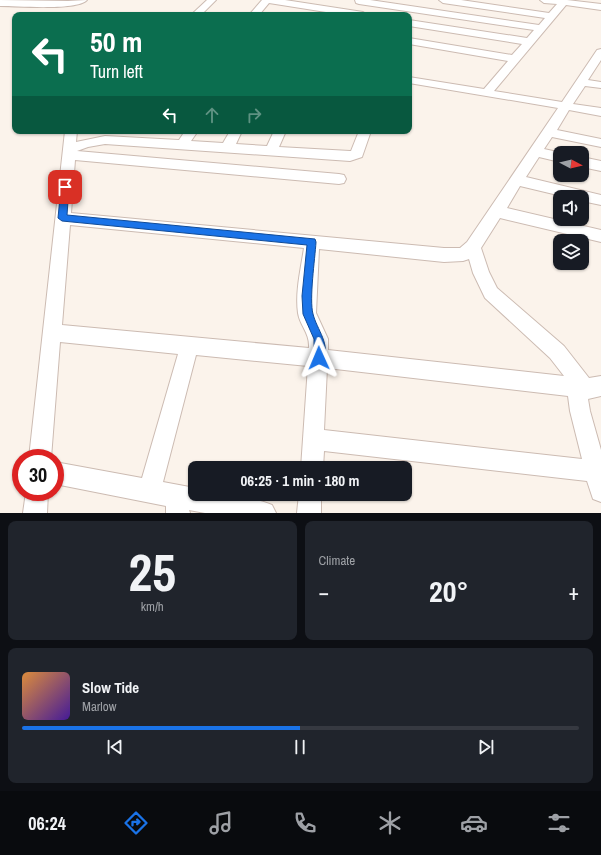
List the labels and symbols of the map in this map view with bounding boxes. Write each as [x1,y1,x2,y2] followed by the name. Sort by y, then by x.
[553,146,589,182] north arrow
[48,170,82,204] pin
[298,337,340,379] position arrow
[12,449,64,501] speed limit sign: 30

